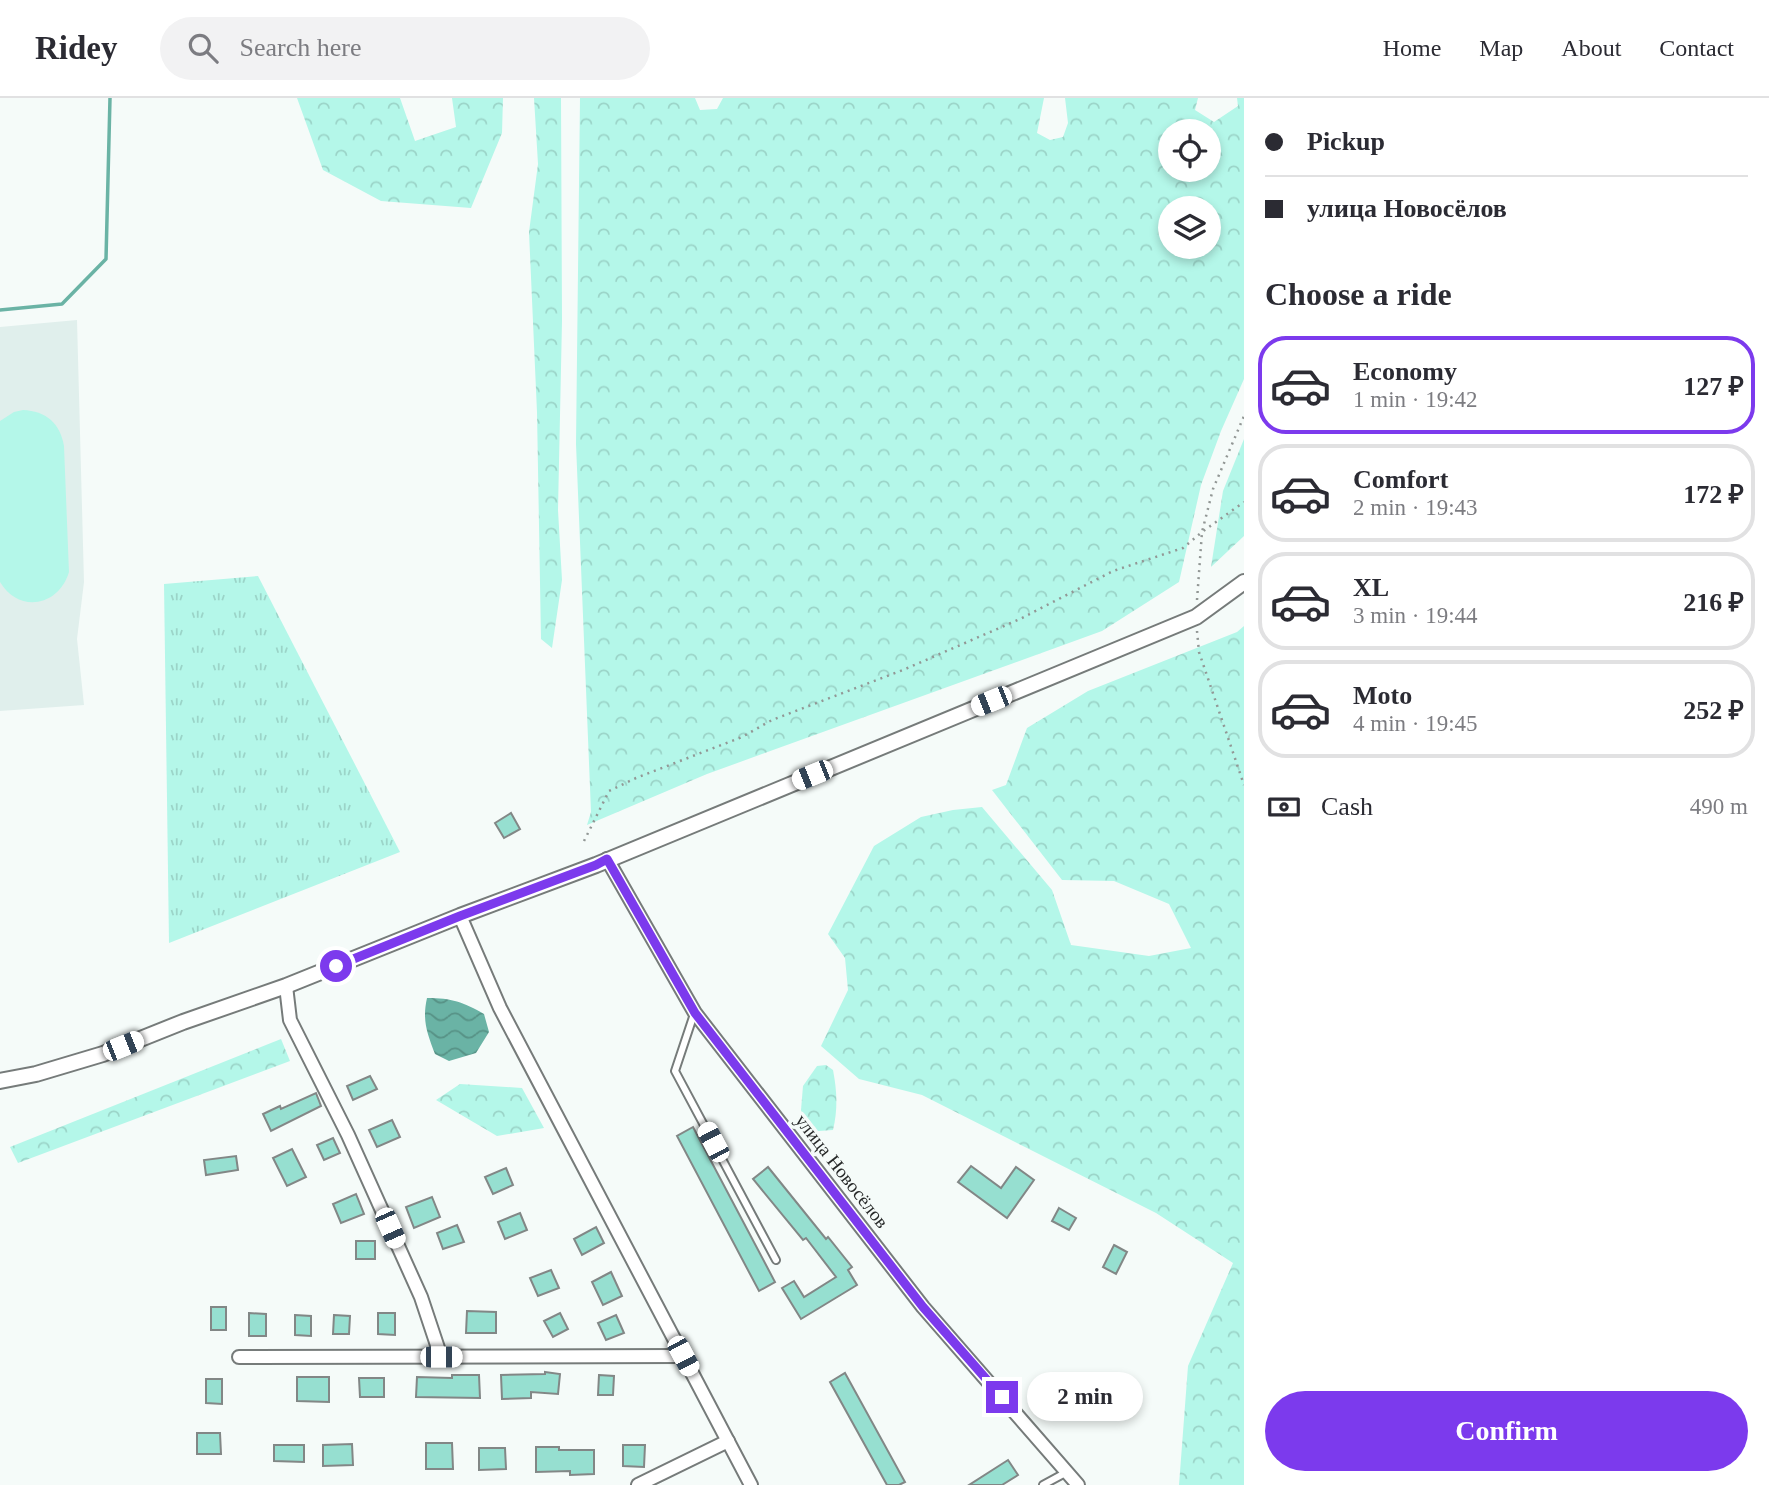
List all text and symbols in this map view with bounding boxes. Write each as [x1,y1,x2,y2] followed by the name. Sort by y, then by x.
[160,17,650,80] search box
[184,29,222,67] icon: search
[35,30,118,66] text: Ridey
[240,33,361,62] text: Search here
[1383,35,1441,61] text: Home
[1479,35,1523,61] text: Map
[1561,35,1621,61] text: About
[1659,35,1734,61] text: Contact
[1158,119,1221,259] map controls
[1158,119,1221,182] button: locate
[1307,127,1385,156] text: Pickup
[1307,194,1507,223] text: улица Новосёлов
[1158,196,1221,259] button: layers
[1265,276,1452,312] text: Choose a ride
[1269,354,1332,417] icon: car
[1353,357,1457,386] text: Economy
[1683,372,1744,401] text: 127 ₽
[1353,387,1478,412] text: 1 min · 19:42
[1269,462,1332,525] icon: car
[1353,465,1448,494] text: Comfort
[1683,480,1744,509] text: 172 ₽
[1353,495,1478,520] text: 2 min · 19:43
[1269,570,1332,633] icon: car
[1353,573,1389,602] text: XL
[1683,588,1744,617] text: 216 ₽
[1353,603,1478,628] text: 3 min · 19:44
[1269,678,1332,741] icon: car
[1353,681,1412,710] text: Moto
[968,683,1015,719] car
[1683,696,1744,725] text: 252 ₽
[1353,711,1478,736] text: 4 min · 19:45
[789,757,836,793] car
[1265,788,1303,826] icon: cash
[1321,792,1373,821] text: Cash
[1690,794,1748,819] text: 490 m
[320,950,352,982] route start
[100,1028,147,1064] car
[791,1110,893,1232] street label: улица Новосёлов
[694,1119,733,1165] car
[372,1205,409,1251] car
[664,1333,703,1379] car
[421,1347,463,1368] car
[1026,1372,1142,1422] callout: 2 min
[986,1381,1018,1413] route end
[1057,1384,1113,1409] text: 2 min
[1265,1391,1748,1471] button: Confirm

